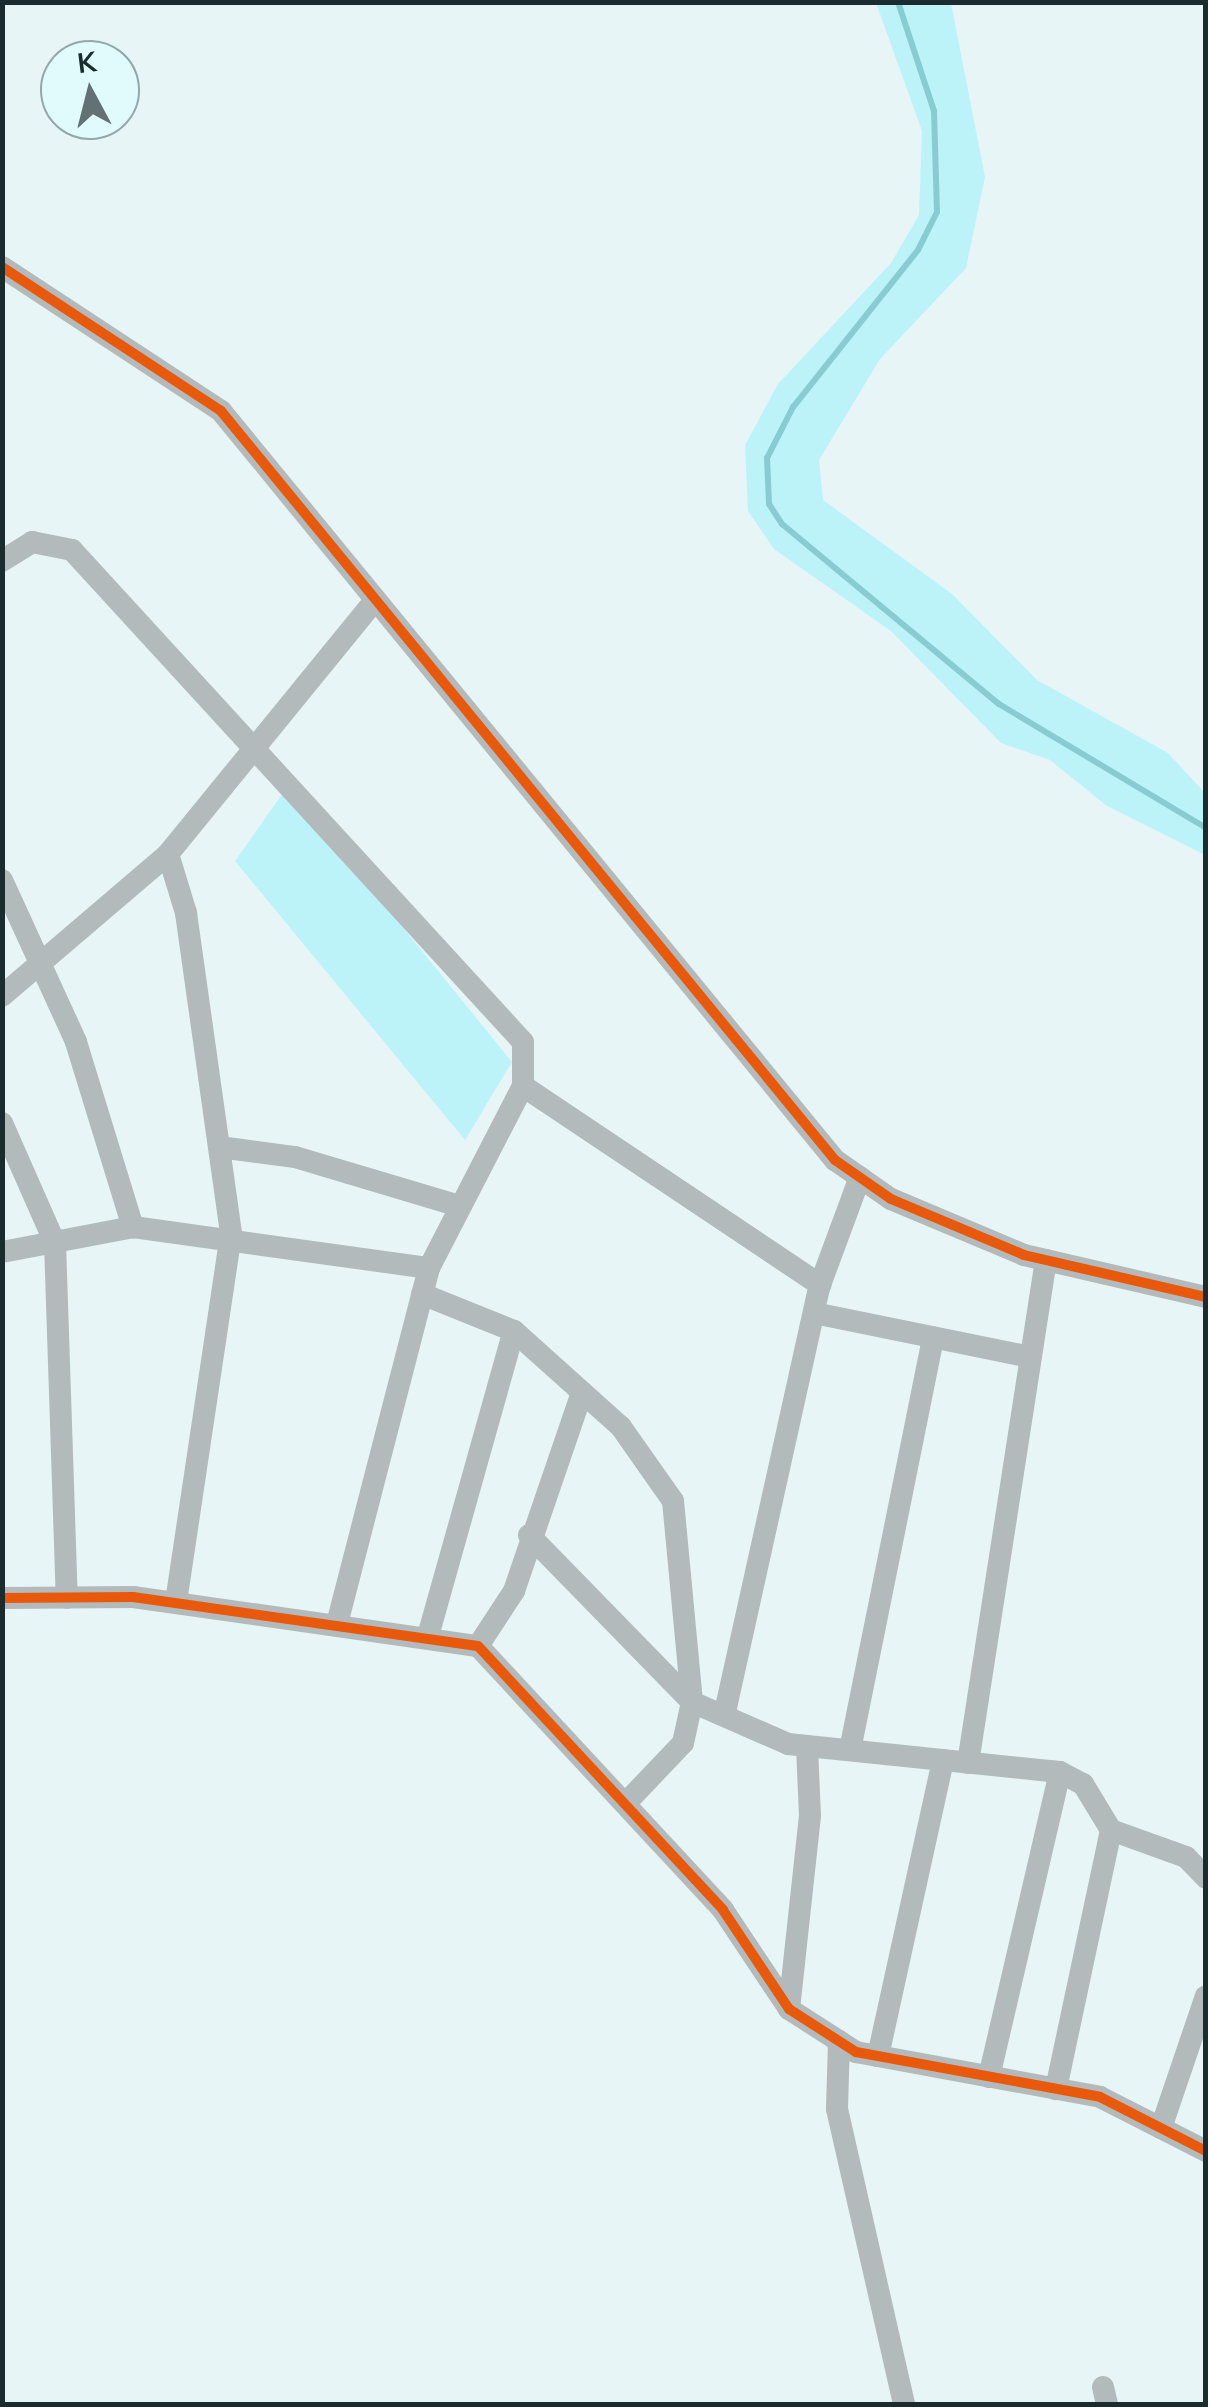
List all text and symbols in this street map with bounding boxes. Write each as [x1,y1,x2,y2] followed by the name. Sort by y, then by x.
[40,40,140,140] north arrow
[75,43,98,80] text: K

